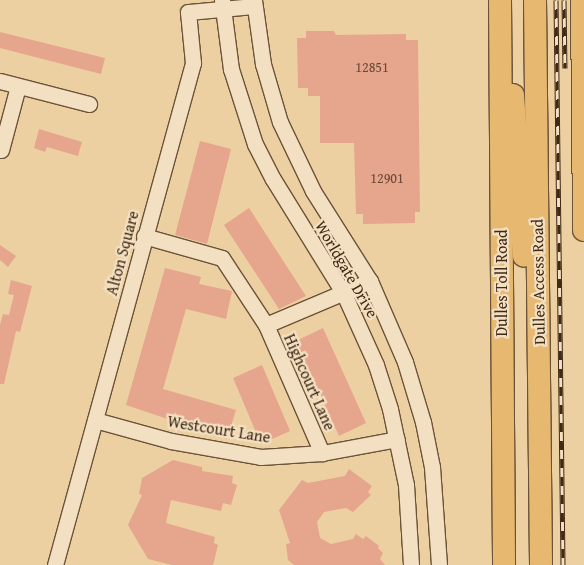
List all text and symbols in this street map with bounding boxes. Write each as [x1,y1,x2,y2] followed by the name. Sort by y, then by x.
[355,59,389,75] house number: 12851
[370,170,404,186] house number: 12901
[101,209,143,297] street label: Alton Square
[311,217,383,321] street label: Worldgate Drive
[527,219,549,345] street label: Dulles Access Road
[491,229,511,337] street label: Dulles Toll Road
[280,331,340,433] street label: Highcourt Lane
[166,411,272,447] street label: Westcourt Lane

